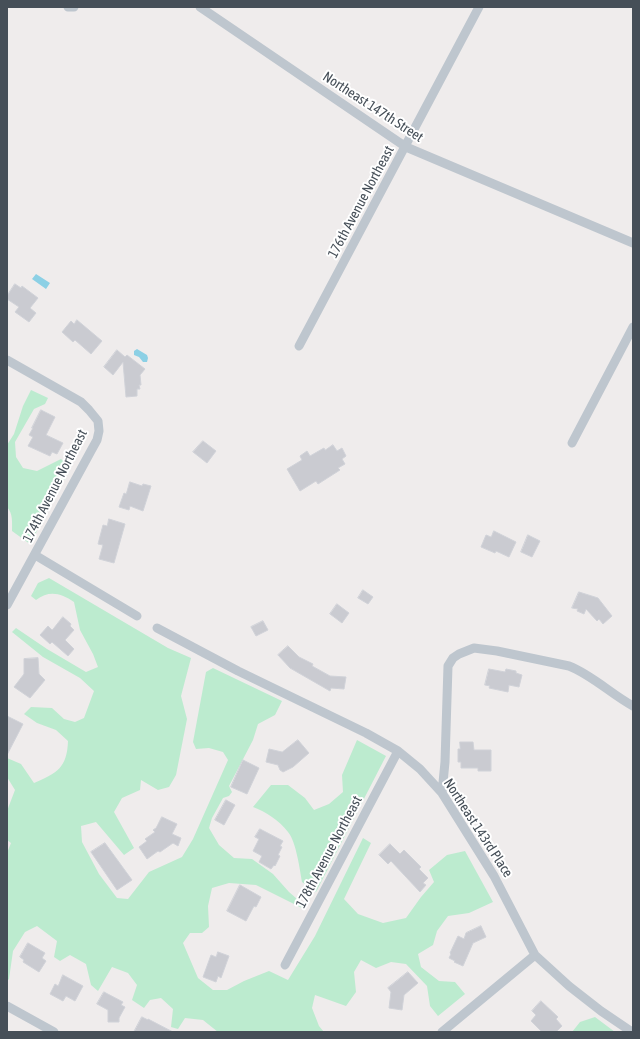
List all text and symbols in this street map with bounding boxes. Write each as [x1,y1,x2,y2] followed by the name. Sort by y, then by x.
[320,68,426,146] street label: Northeast 147th Street
[324,143,398,261] street label: 176th Avenue Northeast
[19,427,91,545] street label: 174th Avenue Northeast
[440,775,516,881] street label: Northeast 143rd Place
[292,793,366,911] street label: 178th Avenue Northeast

